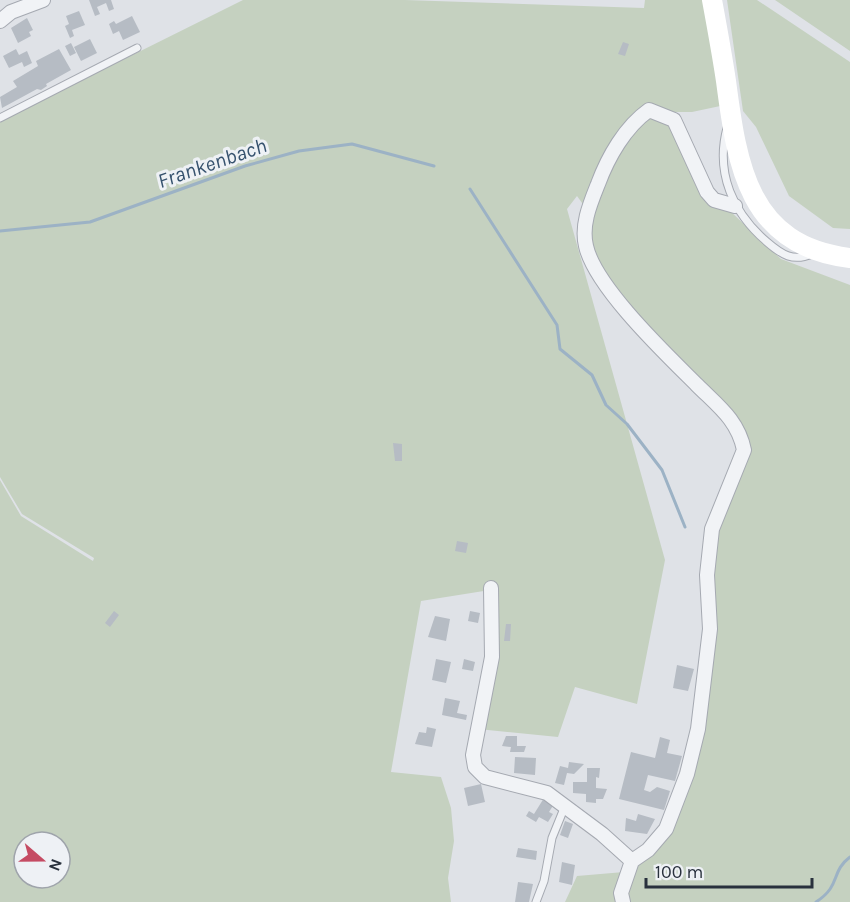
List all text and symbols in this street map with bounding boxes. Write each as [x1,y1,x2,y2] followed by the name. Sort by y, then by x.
[154,133,270,193] water label: Frankenbach
[12,830,72,890] north arrow
[646,851,812,889] scale bar
[45,856,67,874] text: N
[655,861,703,883] text: 100 m

